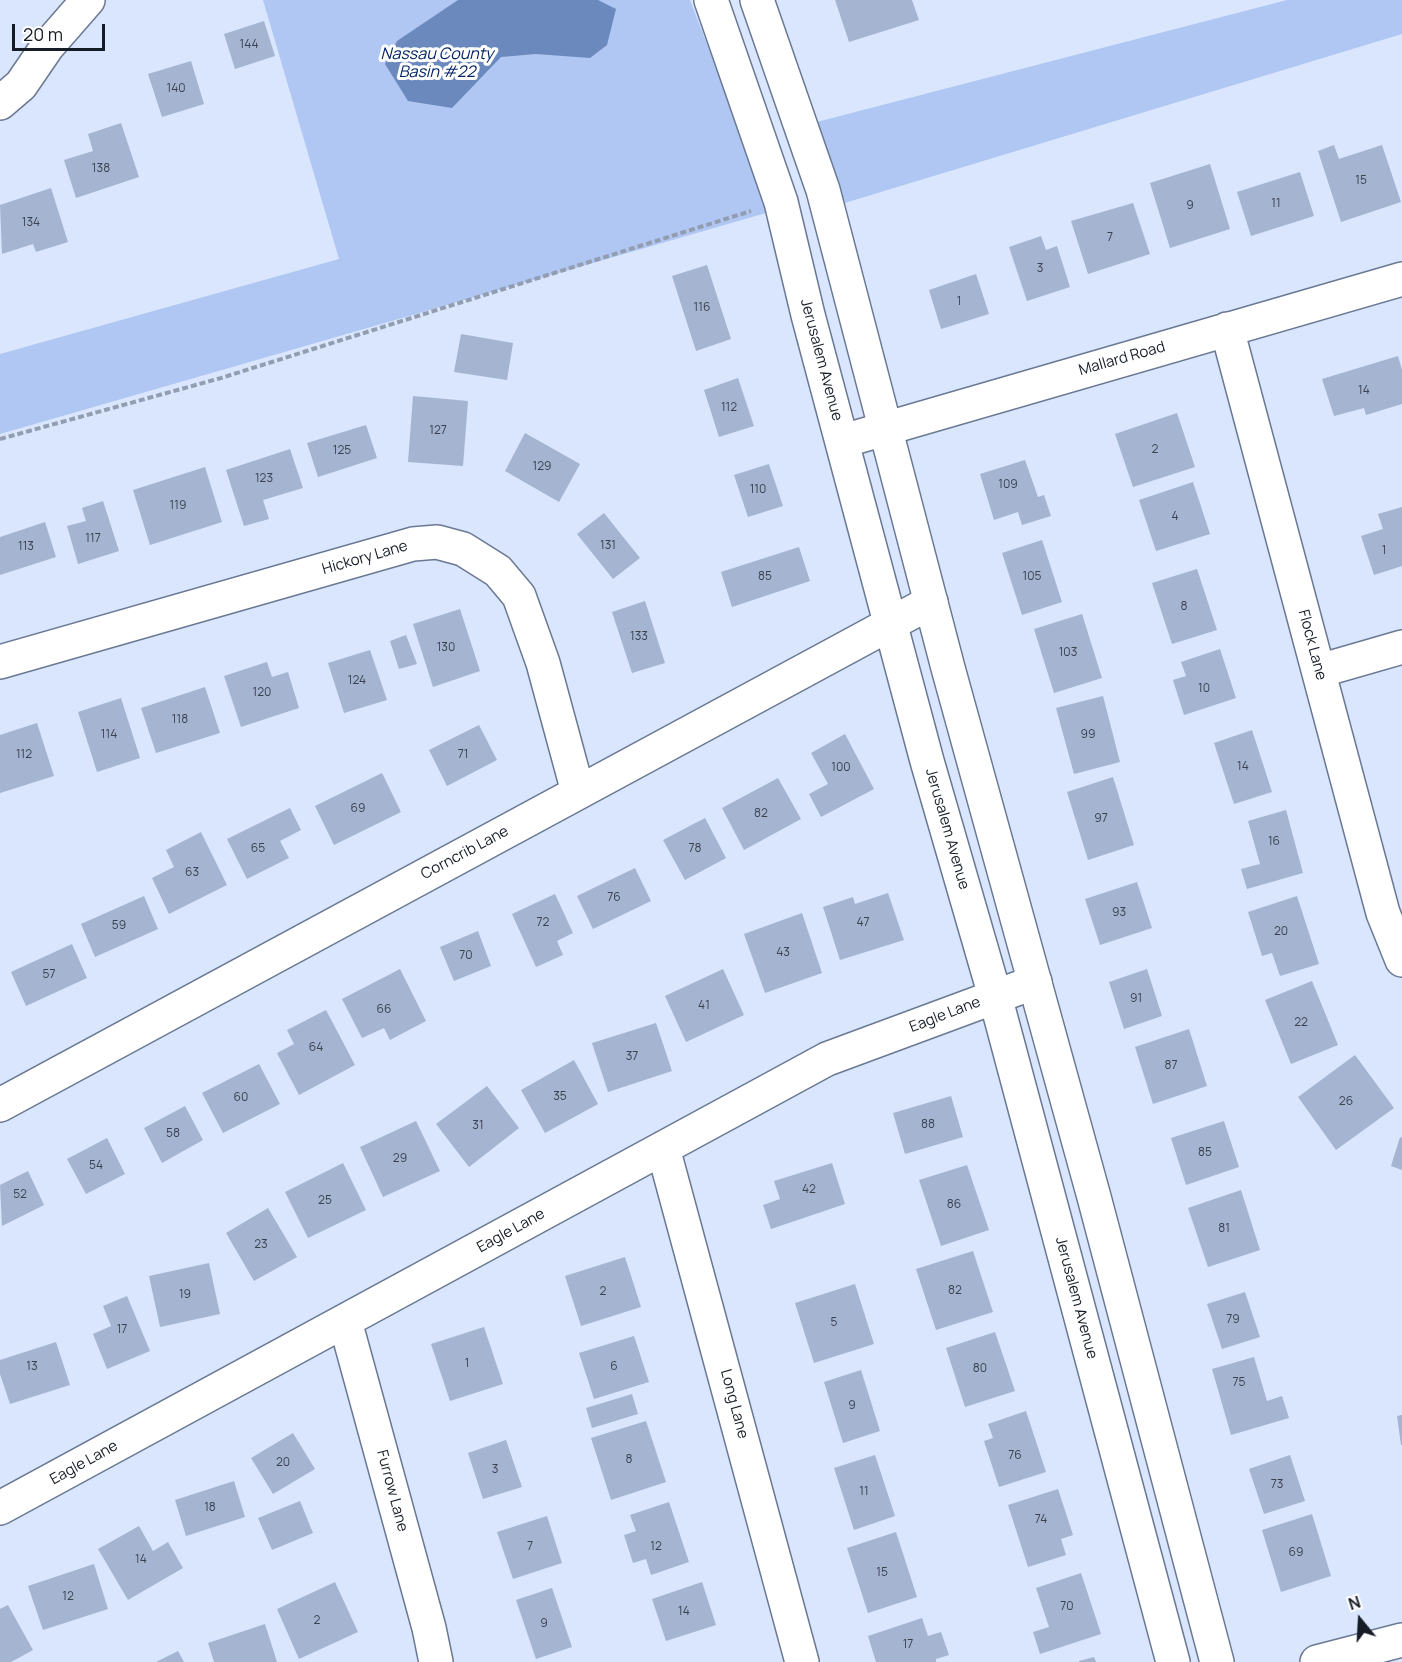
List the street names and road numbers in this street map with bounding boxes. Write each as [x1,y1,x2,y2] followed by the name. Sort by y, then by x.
[796,297,846,423] street label: Jerusalem Avenue
[1077,338,1167,380] street label: Mallard Road
[320,537,410,579] street label: Hickory Lane
[1294,608,1330,682] street label: Flock Lane
[921,766,973,892] street label: Jerusalem Avenue
[418,822,512,884] street label: Corncrib Lane
[907,993,983,1037] street label: Eagle Lane
[474,1205,548,1257] street label: Eagle Lane
[1051,1235,1101,1361] street label: Jerusalem Avenue
[716,1367,752,1441] street label: Long Lane
[47,1437,121,1489] street label: Eagle Lane
[372,1448,412,1534] street label: Furrow Lane

